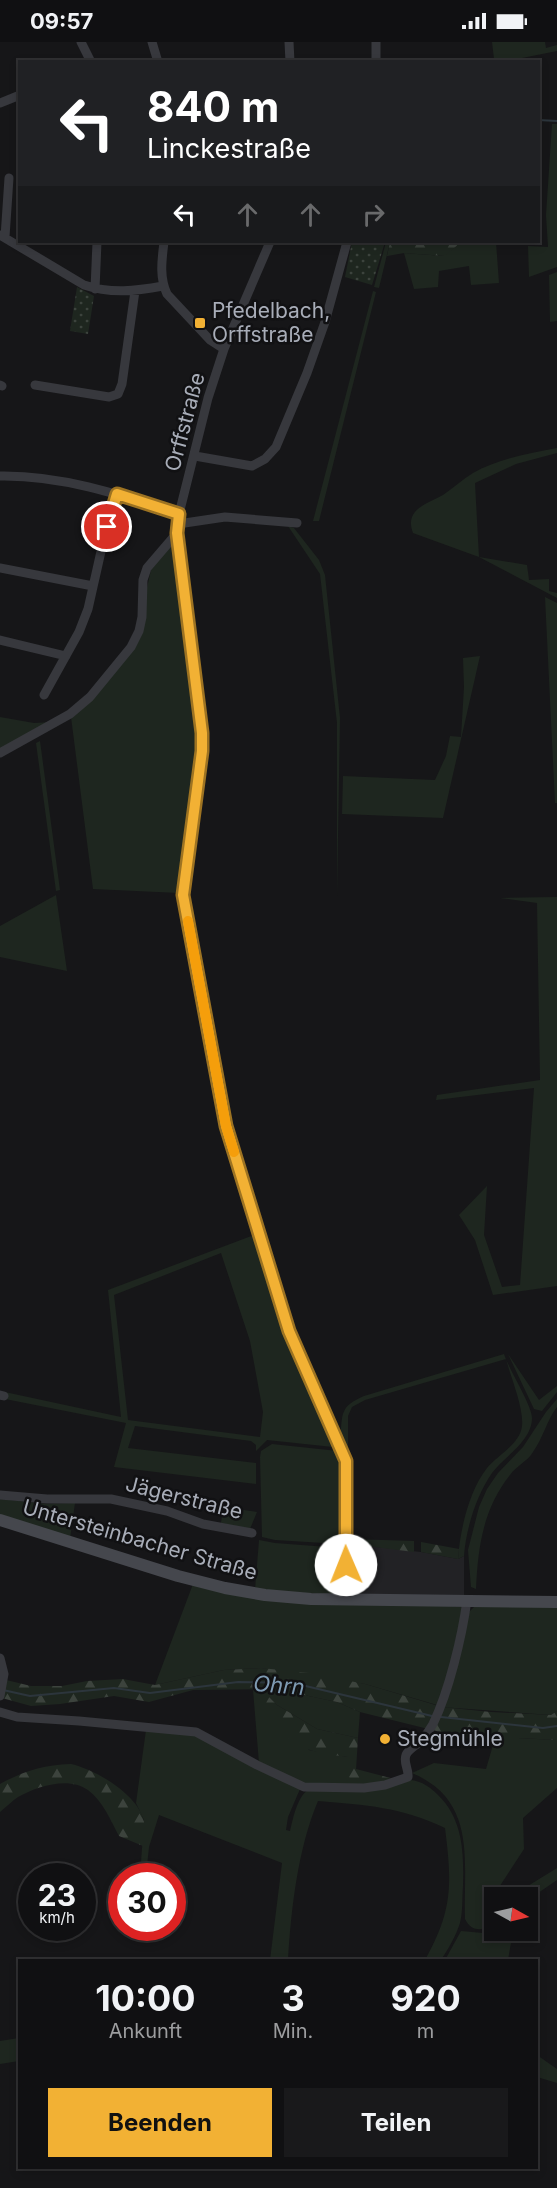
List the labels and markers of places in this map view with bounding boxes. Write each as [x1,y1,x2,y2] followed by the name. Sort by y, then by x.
[212,298,330,347] place label: Pfedelbach, Orffstraße
[193,316,207,330] marker: Pfedelbach, Orffstraße
[81,501,132,552] pin
[397,1726,503,1751] place label: Stegmühle
[378,1732,392,1746] marker: Stegmühle

